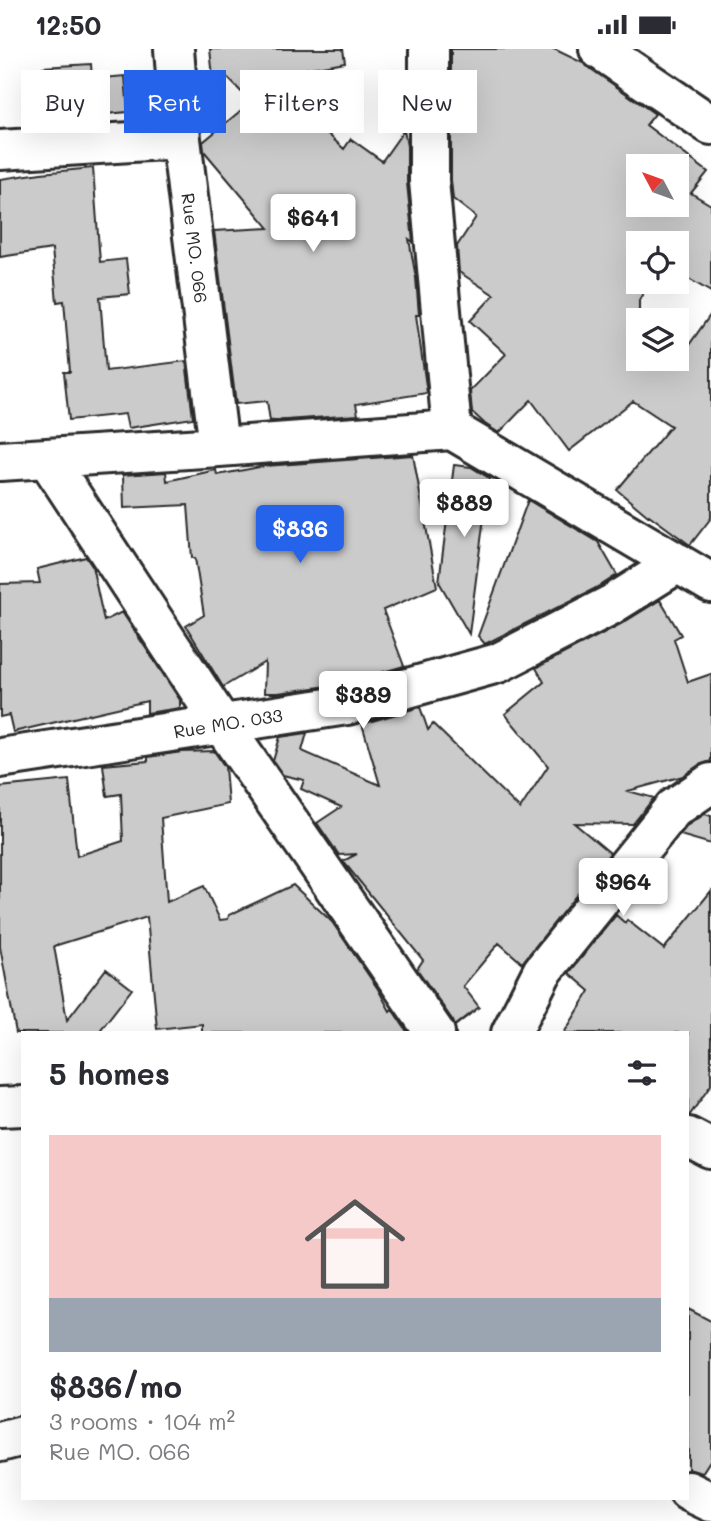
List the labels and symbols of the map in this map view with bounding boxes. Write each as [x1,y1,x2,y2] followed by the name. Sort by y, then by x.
[626,154,690,217] north arrow
[176,192,214,304] street label: Rue MO. 066
[272,195,354,254] pin: $641
[423,479,505,539] pin: $889
[259,505,341,565] pin: $836
[322,671,404,731] pin: $389
[172,703,284,743] street label: Rue MO. 033
[582,859,664,918] pin: $964

